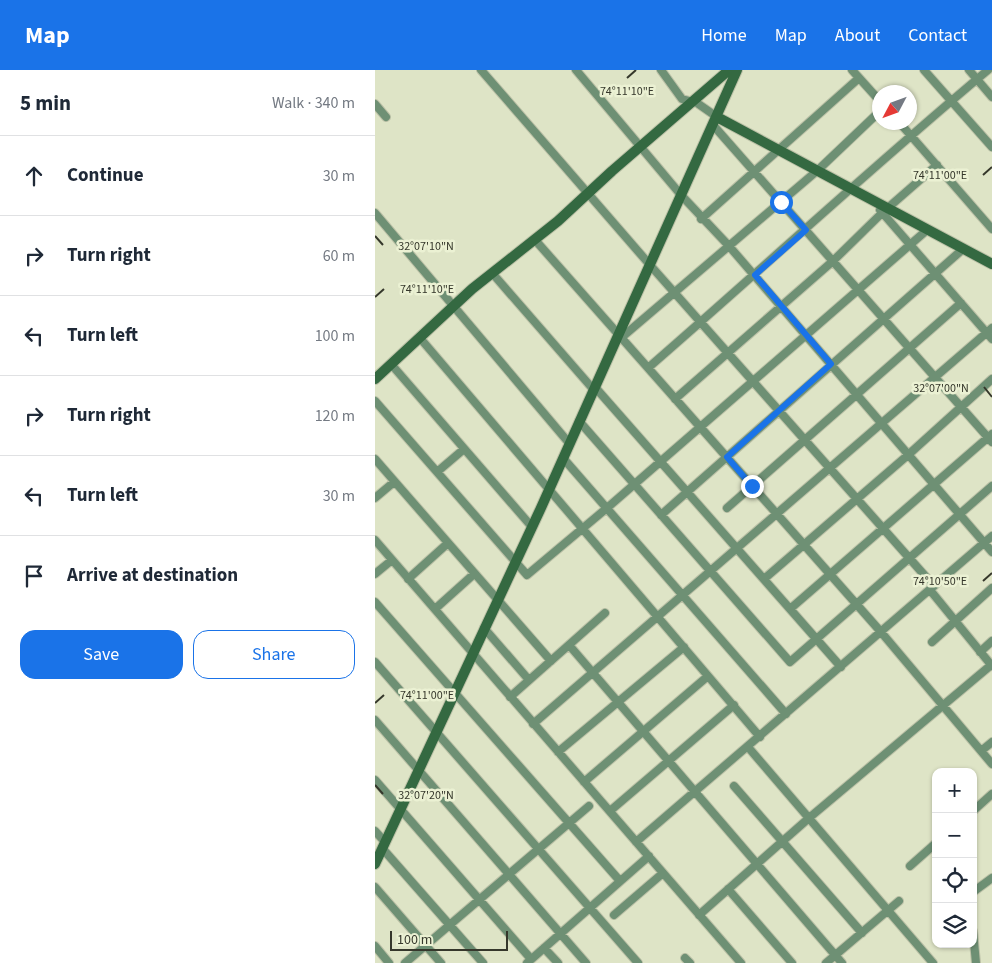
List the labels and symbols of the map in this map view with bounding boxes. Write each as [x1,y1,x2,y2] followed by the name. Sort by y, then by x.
[600,83,654,100] text: 74°11'10"E
[872,85,917,130] north arrow
[913,167,967,184] text: 74°11'00"E
[770,191,793,214] route start
[398,238,454,255] text: 32°07'10"N
[400,281,454,298] text: 74°11'10"E
[913,380,969,397] text: 32°07'00"N
[741,475,764,498] route end
[913,573,967,590] text: 74°10'50"E
[400,687,454,704] text: 74°11'00"E
[398,787,454,804] text: 32°07'20"N
[390,928,507,951] scale bar

